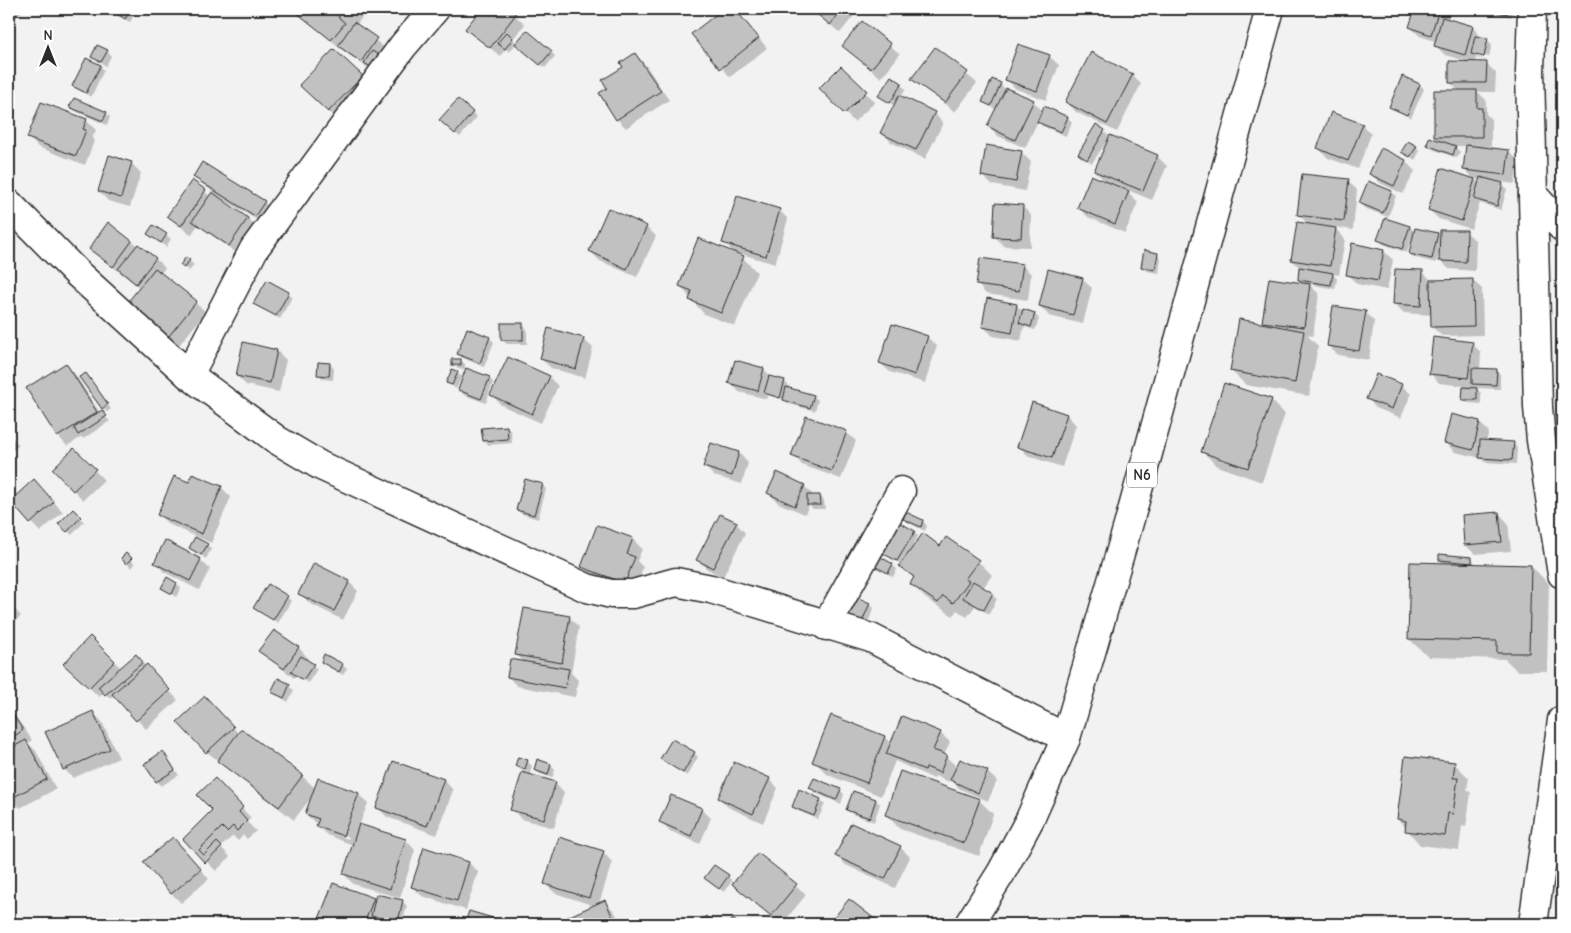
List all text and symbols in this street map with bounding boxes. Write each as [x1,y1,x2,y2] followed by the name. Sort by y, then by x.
[22,22,72,72] north arrow
[43,27,53,44] text: N
[1127,462,1157,488] road number: N6

